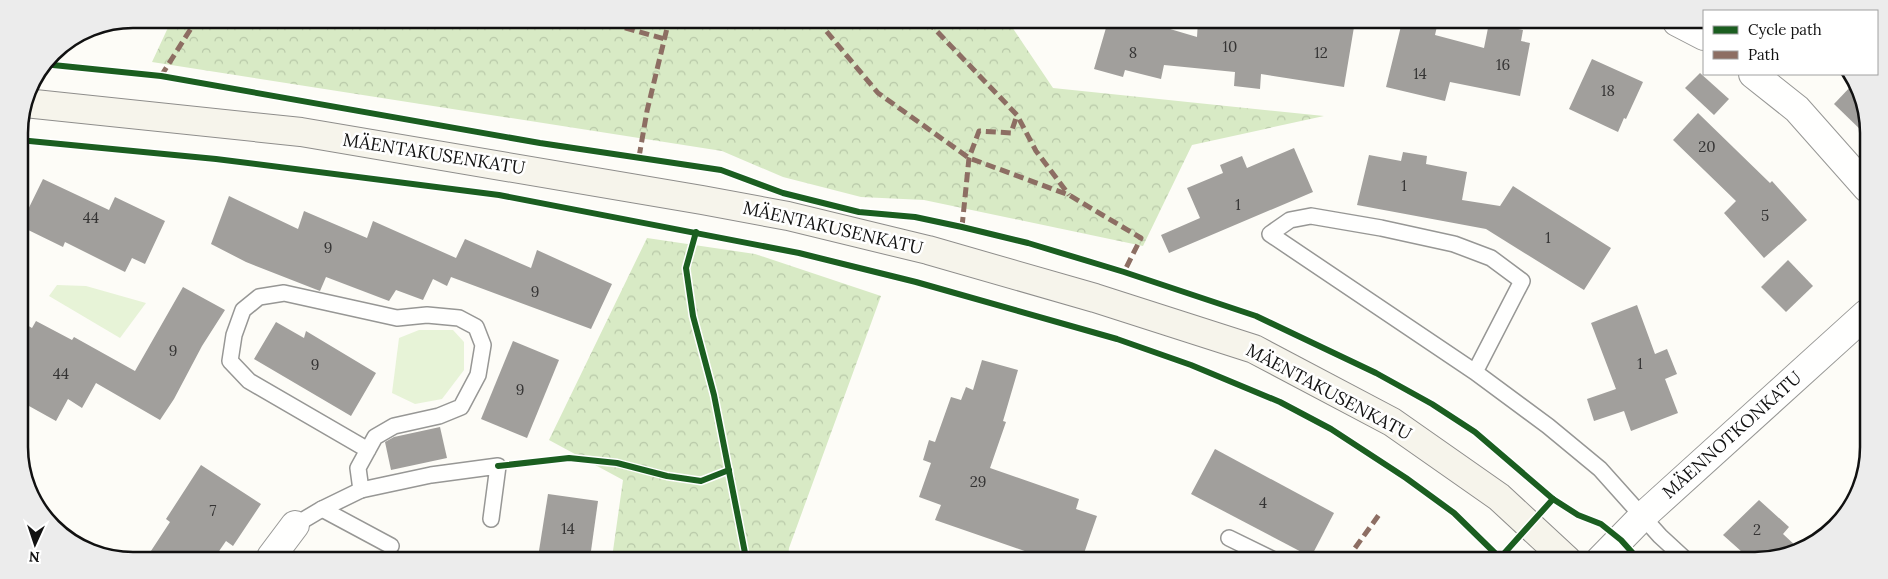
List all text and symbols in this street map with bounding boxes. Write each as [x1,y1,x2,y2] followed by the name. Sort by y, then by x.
[1703,10,1878,75] legend
[1748,20,1822,39] text: Cycle path
[1223,37,1237,56] house number: 10
[1129,43,1137,62] house number: 8
[1314,43,1328,62] house number: 12
[1748,45,1779,64] text: Path
[1496,55,1510,74] house number: 16
[1413,64,1427,83] house number: 14
[1601,81,1615,100] house number: 18
[341,128,527,179] street label: MÄENTAKUSENKATU
[1698,137,1716,156] house number: 20
[1401,176,1407,195] house number: 1
[1235,195,1241,214] house number: 1
[741,196,925,259] street label: MÄENTAKUSENKATU
[1761,206,1769,225] house number: 5
[83,208,99,227] house number: 44
[1545,228,1551,247] house number: 1
[324,238,332,257] house number: 9
[531,282,539,301] house number: 9
[1243,338,1416,445] street label: MÄENTAKUSENKATU
[169,341,177,360] house number: 9
[1637,354,1643,373] house number: 1
[311,355,319,374] house number: 9
[53,364,69,383] house number: 44
[1657,366,1806,503] street label: MÄENNOTKONKATU
[516,380,524,399] house number: 9
[970,472,986,491] house number: 29
[1259,493,1267,512] house number: 4
[210,501,217,520] house number: 7
[10,519,60,569] north arrow
[561,519,575,538] house number: 14
[1753,520,1761,539] house number: 2
[28,548,40,566] text: N

